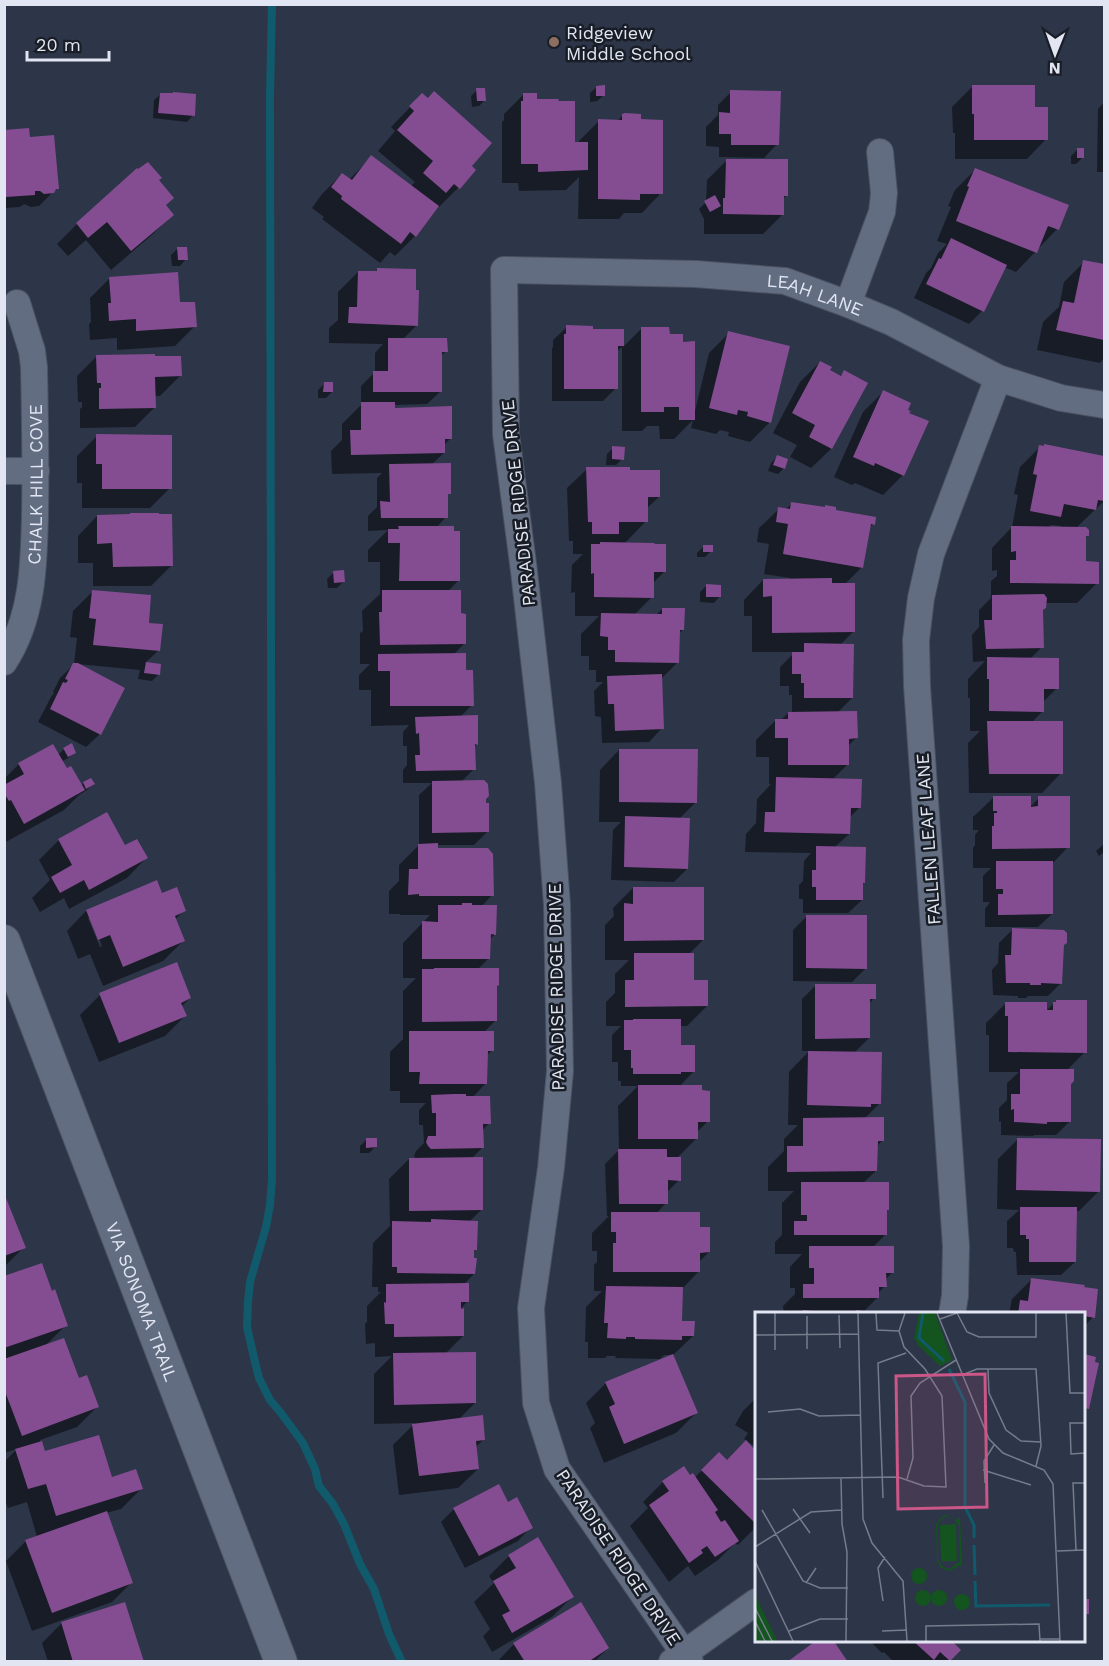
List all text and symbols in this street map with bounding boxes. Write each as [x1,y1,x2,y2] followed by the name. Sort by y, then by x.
[566,22,691,64] place label: Ridgeview Middle School
[27,24,110,62] scale bar
[1025,24,1085,84] north arrow
[36,34,81,55] text: 20 m
[547,35,561,49] marker: Ridgeview Middle School
[1049,59,1061,78] text: N
[766,269,866,320] street label: LEAH LANE
[497,399,539,607] street label: PARADISE RIDGE DRIVE
[23,404,46,565] street label: CHALK HILL COVE
[912,752,944,926] street label: FALLEN LEAF LANE
[544,883,568,1091] street label: PARADISE RIDGE DRIVE
[102,1219,183,1384] street label: VIA SONOMA TRAIL
[755,1312,1085,1642] inset map
[552,1465,686,1649] street label: PARADISE RIDGE DRIVE

